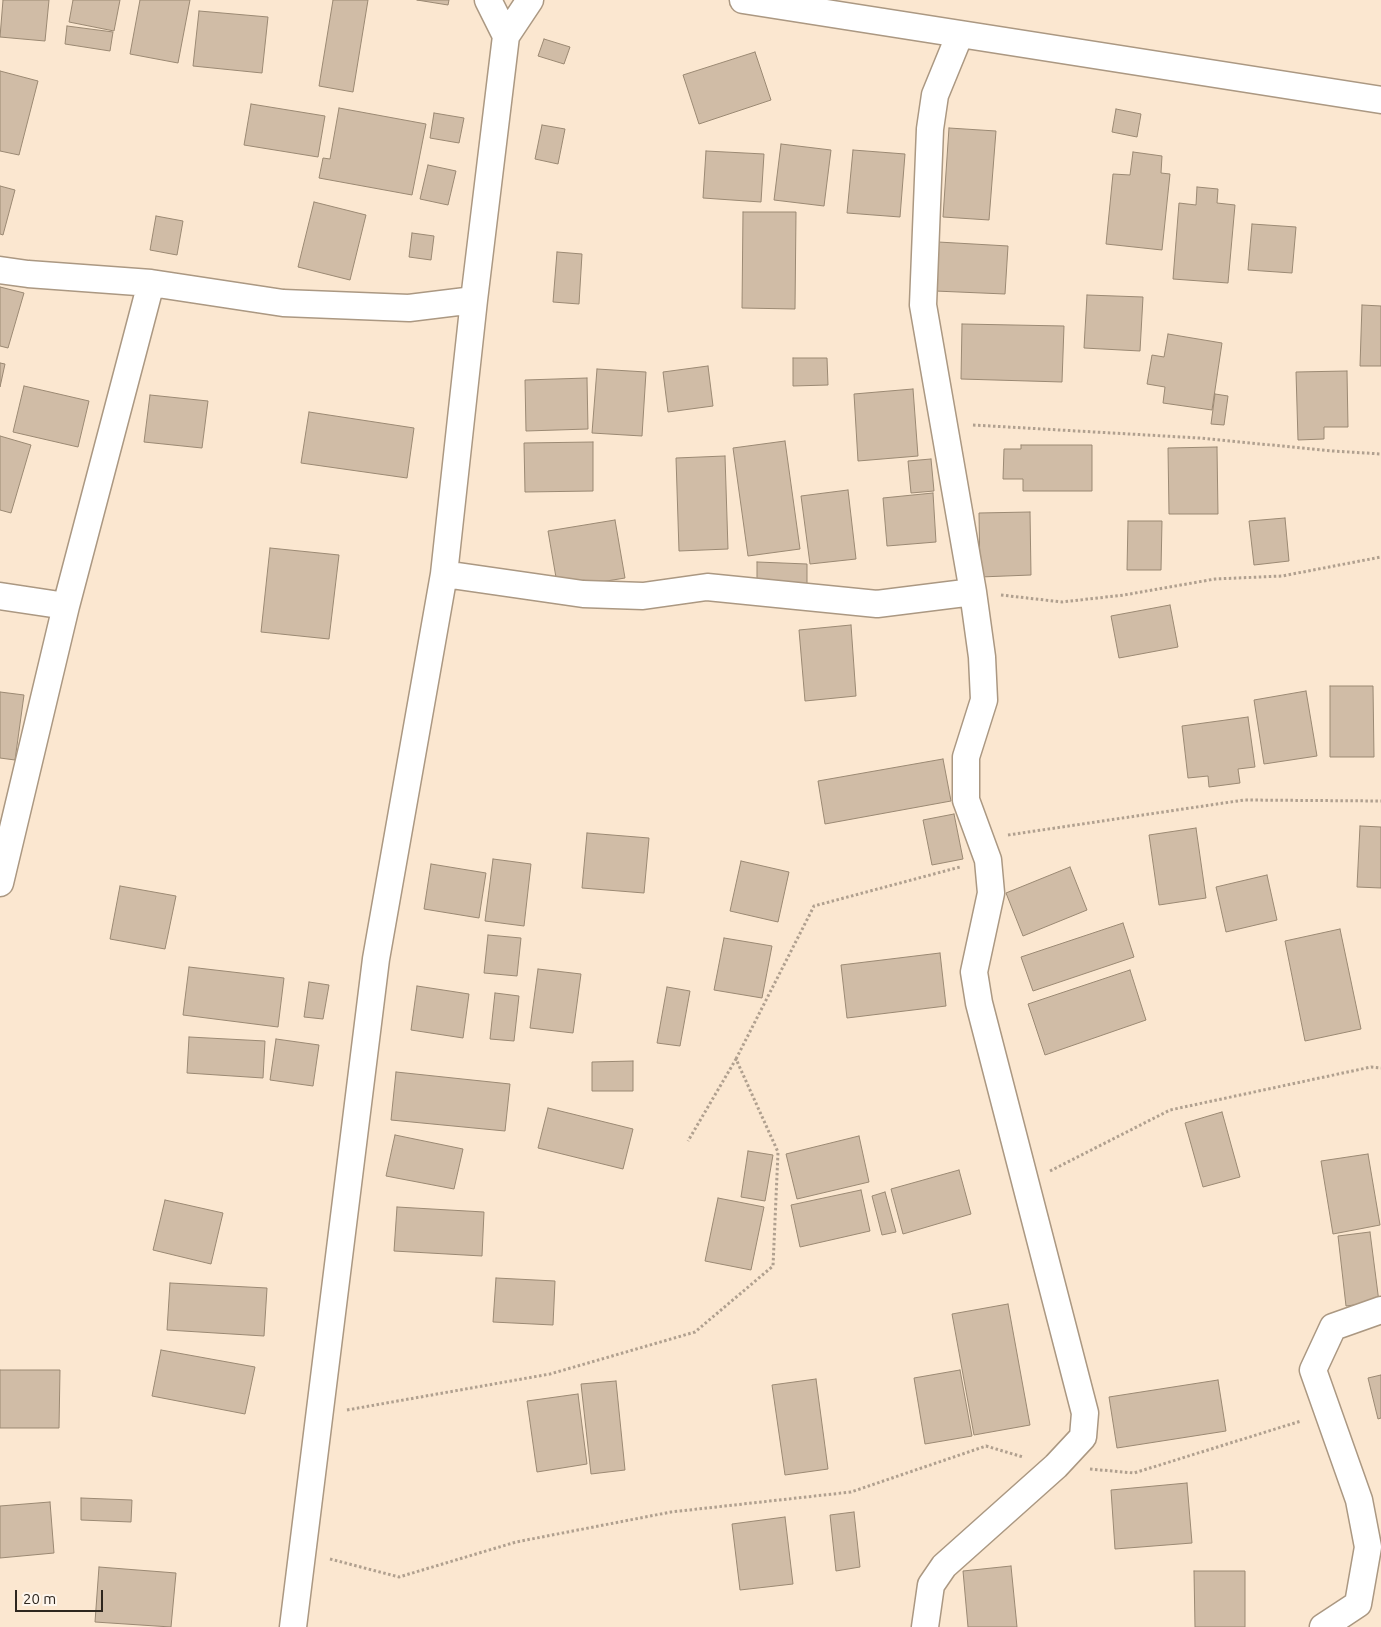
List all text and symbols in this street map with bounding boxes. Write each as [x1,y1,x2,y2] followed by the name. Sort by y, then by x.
[18,1580,105,1612] scale bar
[23,1590,56,1607] text: 20 m

